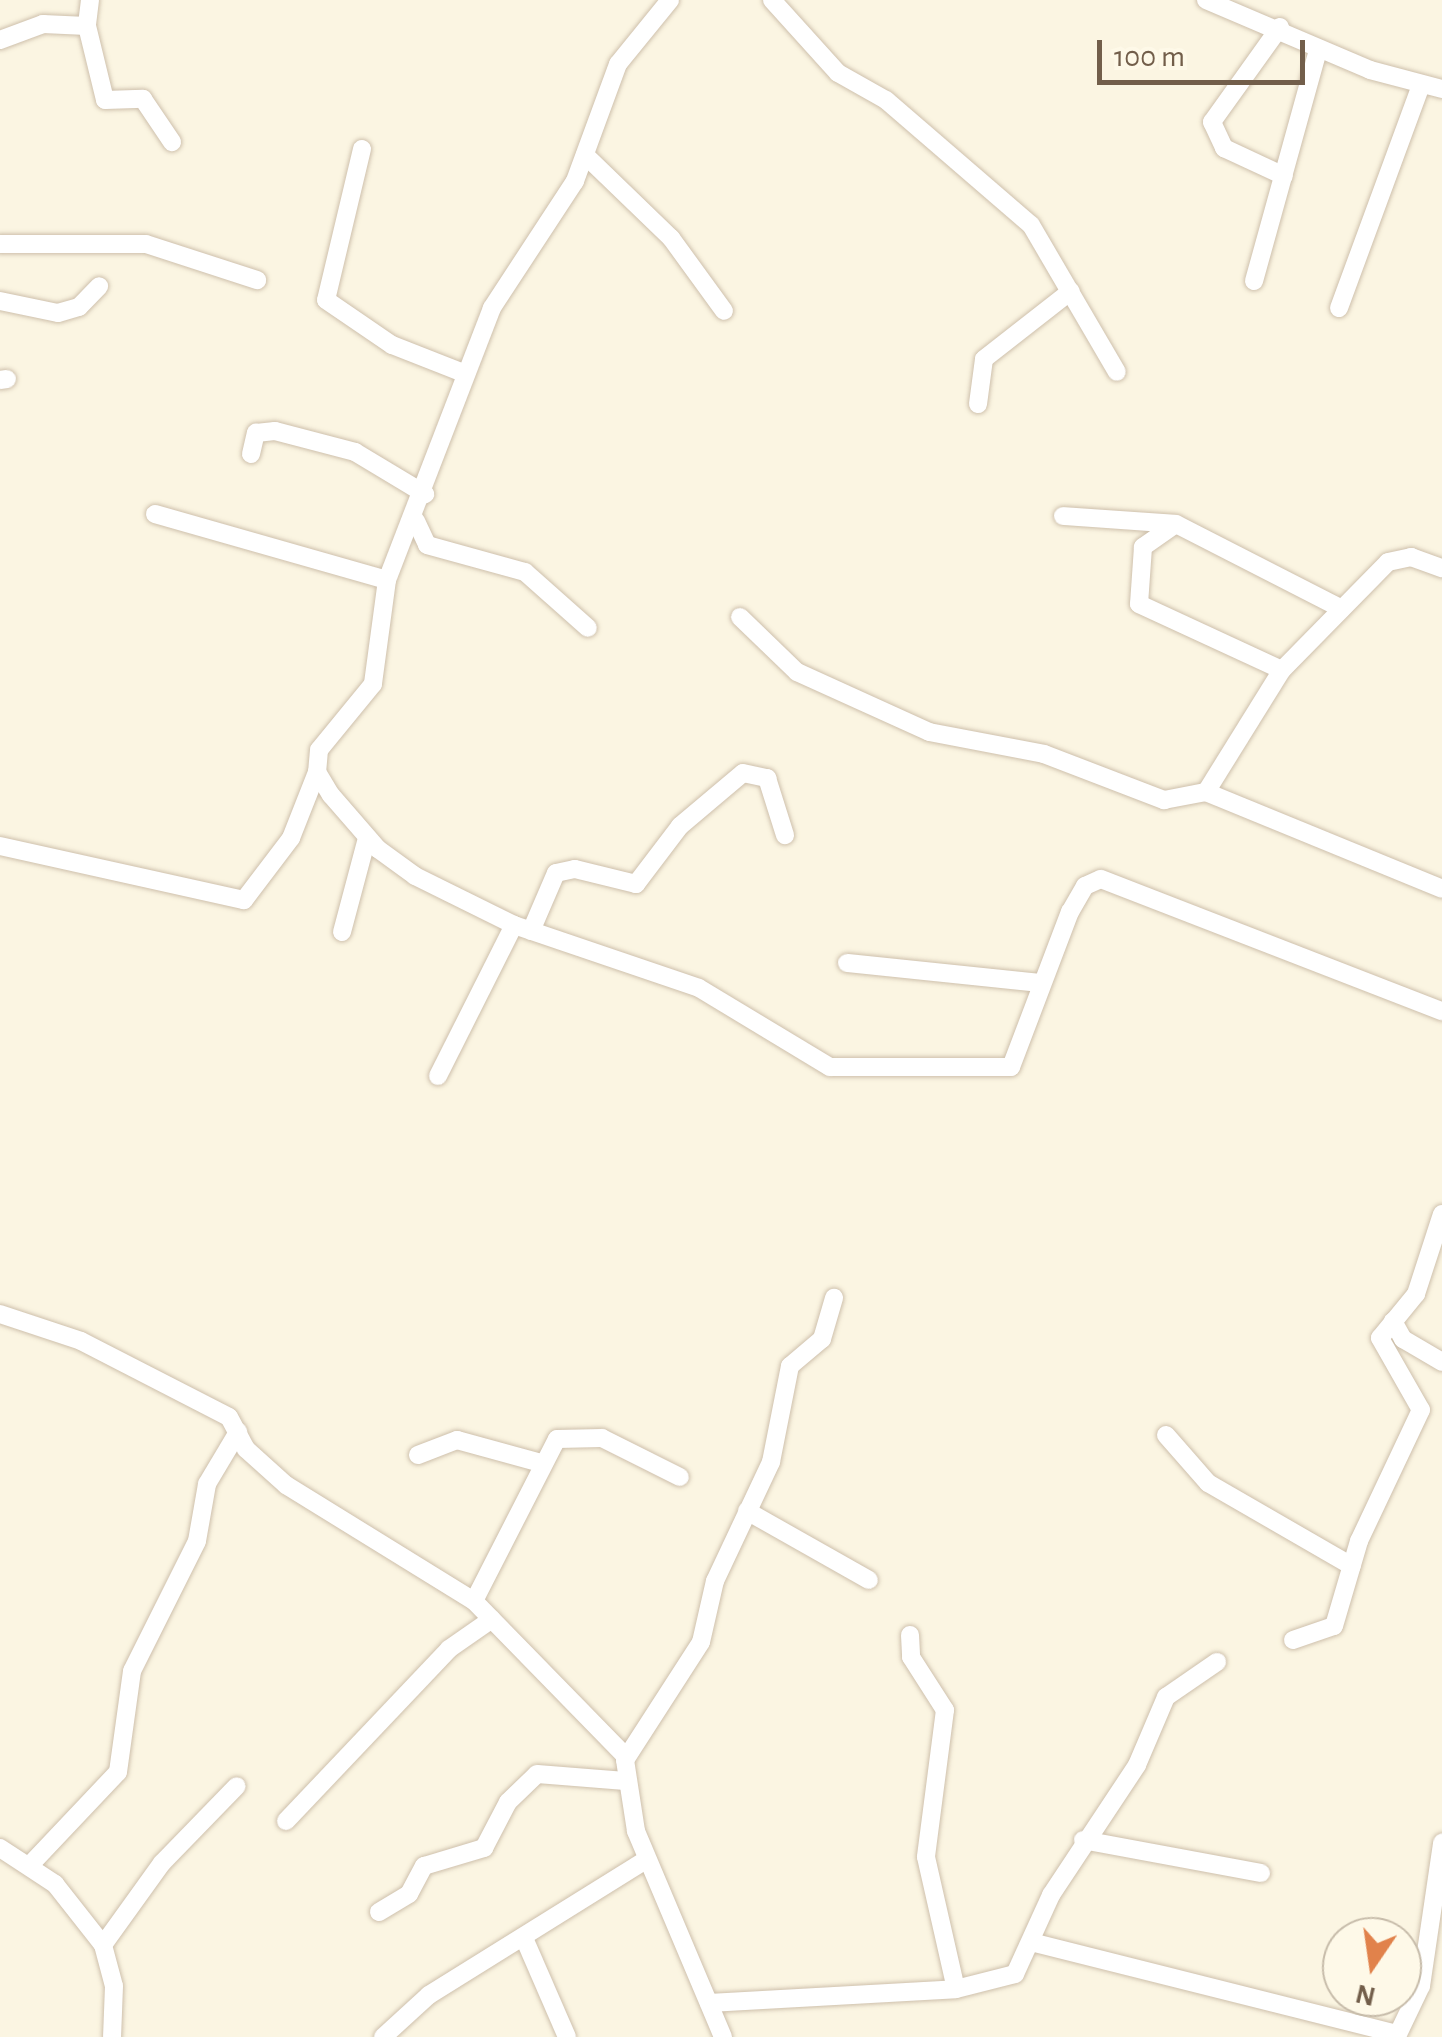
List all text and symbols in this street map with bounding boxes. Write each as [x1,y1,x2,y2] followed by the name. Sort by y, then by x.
[1102,20,1310,82] scale bar
[1114,42,1185,72] text: 100 m
[1322,1917,1422,2017] north arrow
[1353,1978,1378,2010] text: N

